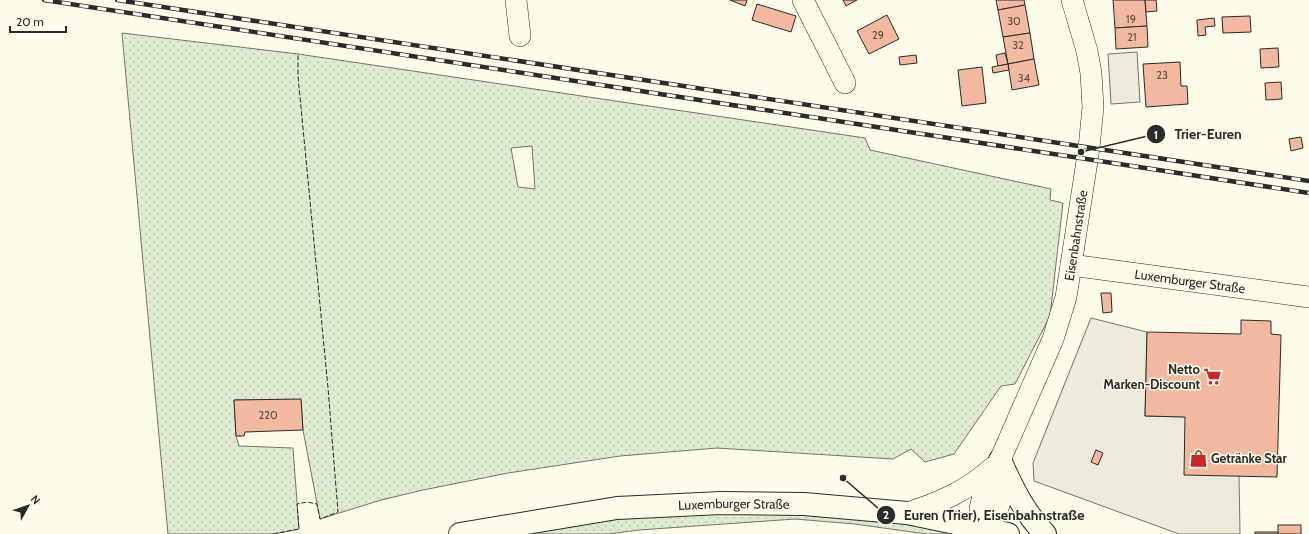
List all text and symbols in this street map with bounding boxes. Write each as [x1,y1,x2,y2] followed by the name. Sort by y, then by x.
[10,8,66,34] scale bar
[1126,12,1136,26] house number: 19
[16,14,44,29] text: 20 m
[1007,14,1021,28] house number: 30
[872,28,884,42] house number: 29
[1127,30,1137,44] house number: 21
[1012,38,1024,52] house number: 32
[1156,68,1168,82] house number: 23
[1018,71,1031,85] house number: 34
[1146,121,1249,147] callout: Trier-Euren
[1174,125,1242,143] text: Trier-Euren
[1154,127,1158,142] text: 1
[1061,189,1090,282] street label: Eisenbahnstraße
[1134,266,1247,296] street label: Luxemburger Straße
[1103,361,1201,392] place label: Netto Marken-Discount
[1203,366,1223,386] supermarket icon: Netto Marken-Discount
[258,408,278,422] house number: 220
[1188,448,1208,468] shop icon: Getränke Star
[1211,450,1288,466] place label: Getränke Star
[8,486,48,526] north arrow
[28,492,44,507] text: N
[678,495,790,513] street label: Luxemburger Straße
[876,502,1093,528] callout: Euren (Trier), Eisenbahnstraße
[904,506,1084,524] text: Euren (Trier), Eisenbahnstraße
[883,507,889,522] text: 2

